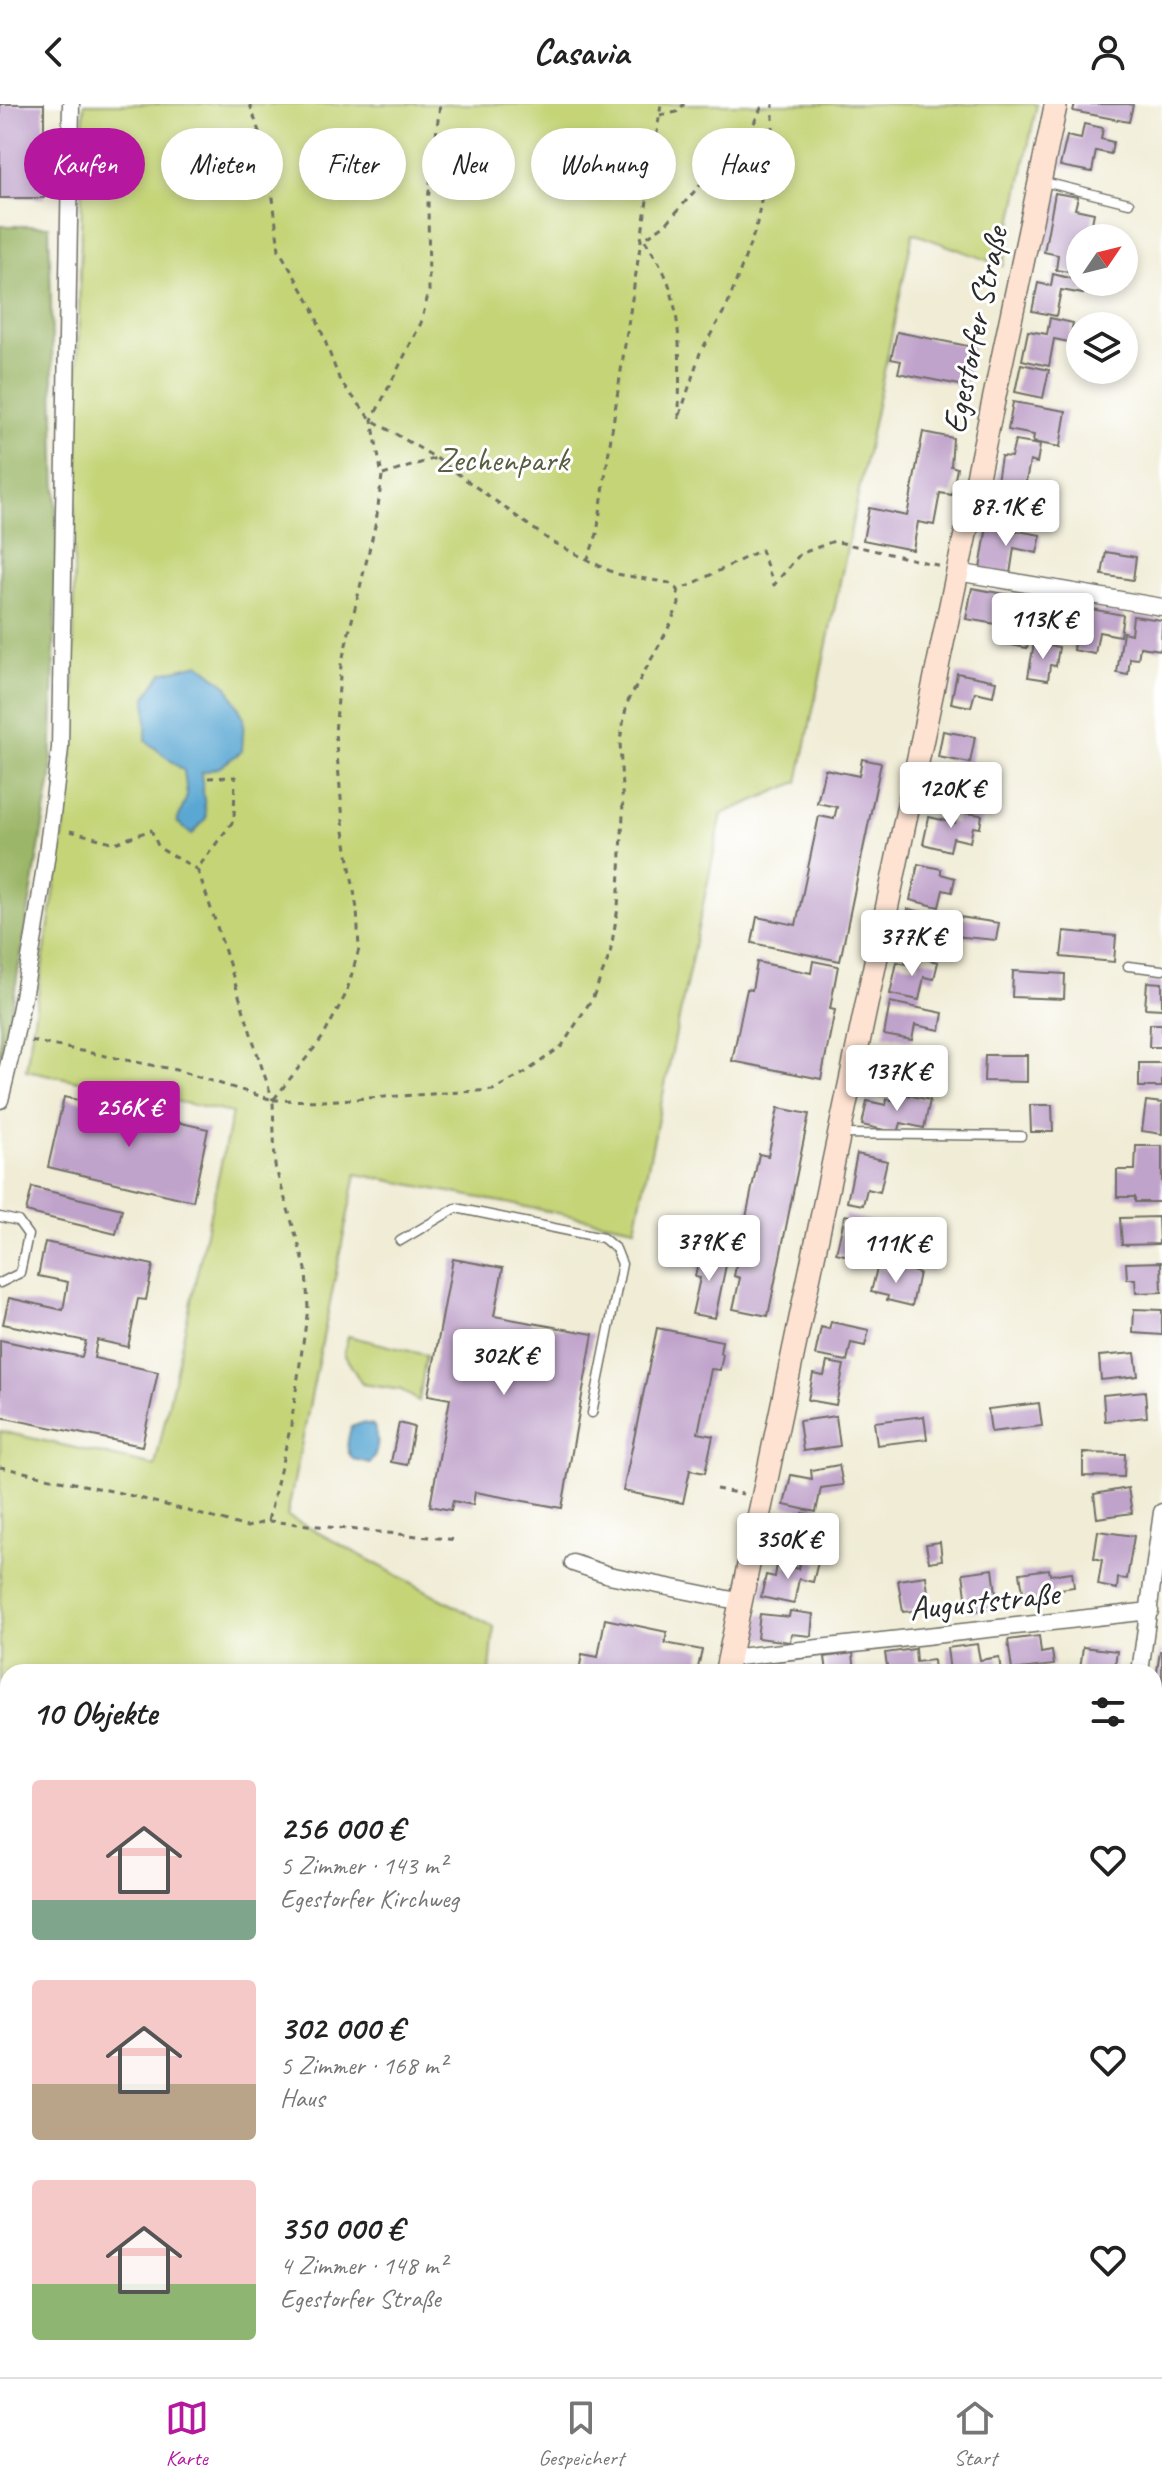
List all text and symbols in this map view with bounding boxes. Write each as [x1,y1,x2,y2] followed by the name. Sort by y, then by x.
[533,29,629,75] text: Casavia
[32,30,76,74] icon: back
[1086,30,1130,74] icon: person
[24,128,145,200] chip: Kaufen
[161,128,283,200] chip: Mieten
[299,128,406,200] chip: Filter
[422,128,515,200] chip: Neu
[531,128,676,200] chip: Wohnung
[692,128,795,200] chip: Haus
[932,220,1018,437] street label: Egestorfer Straße
[1066,224,1138,296] north arrow
[1066,224,1138,384] map controls
[1066,312,1138,384] button: layers
[436,438,571,481] park label: Zechenpark
[932,480,1080,548] pin: 87.1K €
[970,489,1042,522] text: 87.1K €
[978,593,1108,661] pin: 113K €
[1010,602,1076,635] text: 113K €
[886,762,1016,830] pin: 120K €
[918,771,984,804] text: 120K €
[847,910,977,978] pin: 377K €
[879,919,945,952] text: 377K €
[832,1045,962,1113] pin: 137K €
[864,1054,930,1087] text: 137K €
[64,1081,194,1149] pin: 256K €
[96,1090,162,1123] text: 256K €
[644,1215,774,1283] pin: 379K €
[831,1217,961,1285] pin: 111K €
[676,1224,742,1257] text: 379K €
[863,1226,929,1259] text: 111K €
[439,1329,569,1397] pin: 302K €
[471,1338,537,1371] text: 302K €
[723,1513,853,1581] pin: 350K €
[755,1522,821,1555] text: 350K €
[907,1571,1064,1630] street label: Auguststraße
[1086,1690,1130,1734] icon: filters
[32,1691,157,1734] text: 10 Objekte
[280,1806,404,1849] text: 256 000 €
[96,1812,192,1908] icon: home
[1086,1838,1130,1882] icon: heart
[280,1849,446,1882] text: 5 Zimmer · 143 m²
[280,1882,459,1915] text: Egestorfer Kirchweg
[280,2006,404,2049] text: 302 000 €
[96,2012,192,2108] icon: home
[1086,2038,1130,2082] icon: heart
[280,2049,446,2082] text: 5 Zimmer · 168 m²
[280,2082,325,2115] text: Haus
[280,2206,403,2249] text: 350 000 €
[96,2212,192,2308] icon: home
[1086,2238,1130,2282] icon: heart
[280,2249,446,2282] text: 4 Zimmer · 148 m²
[280,2282,440,2315] text: Egestorfer Straße
[165,2396,209,2472] tab: Karte
[538,2396,624,2472] tab: Gespeichert
[953,2396,997,2472] tab: Start

